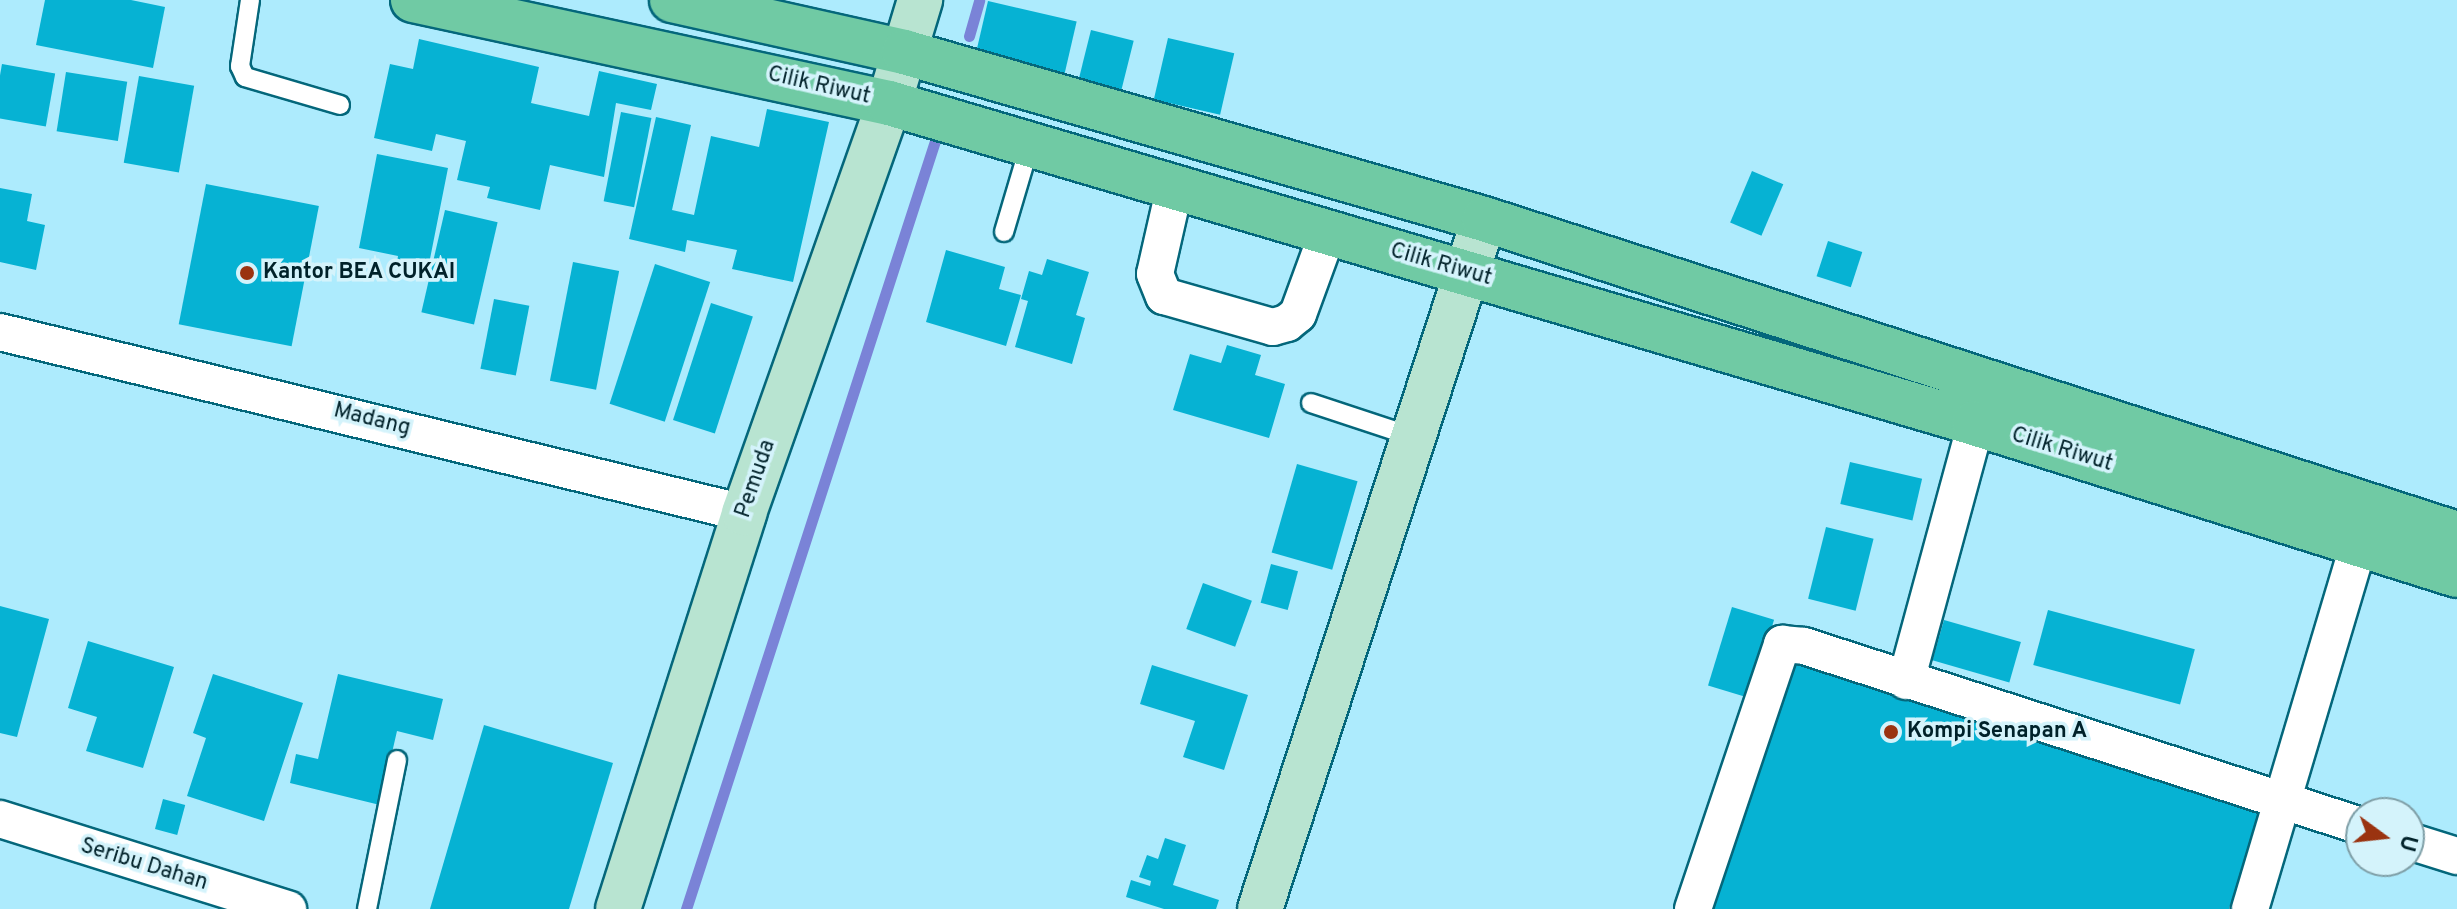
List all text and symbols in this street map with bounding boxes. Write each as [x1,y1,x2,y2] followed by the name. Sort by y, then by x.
[765,61,873,111] street label: Cilik Riwut
[1387,238,1495,292] street label: Cilik Riwut
[263,260,456,286] place label: Kantor BEA CUKAI
[238,264,256,282] marker: Kantor BEA CUKAI
[331,398,413,442] street label: Madang
[2008,422,2116,478] street label: Cilik Riwut
[730,436,782,522] street label: Pemuda
[1907,719,2088,745] place label: Kompi Senapan A
[1882,723,1900,741] marker: Kompi Senapan A
[2345,797,2425,877] north arrow
[2392,832,2422,854] text: U
[77,833,211,897] street label: Seribu Dahan

